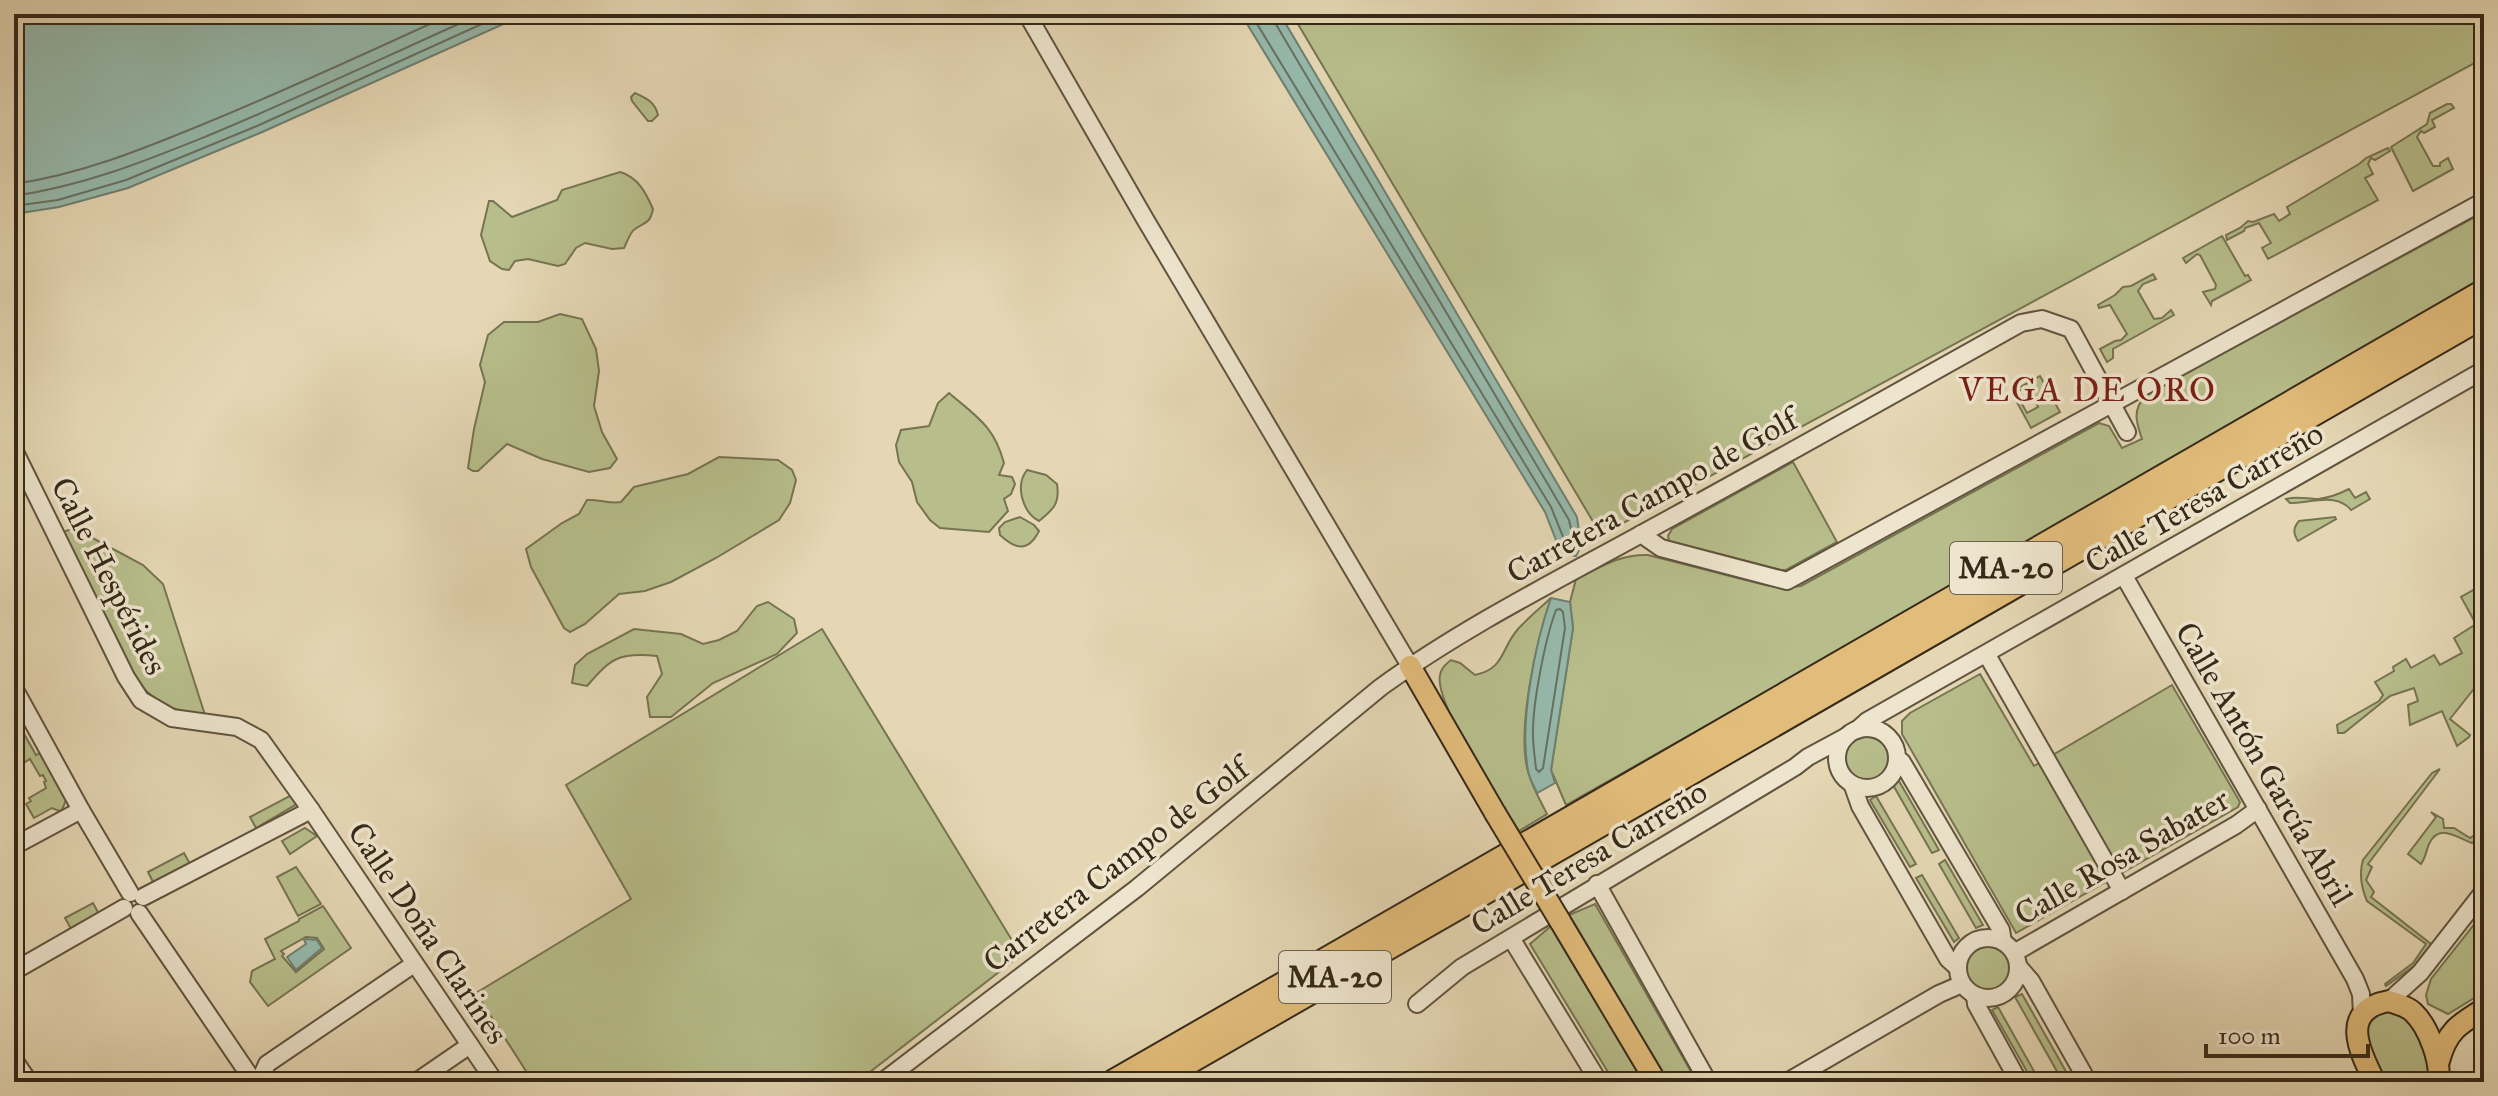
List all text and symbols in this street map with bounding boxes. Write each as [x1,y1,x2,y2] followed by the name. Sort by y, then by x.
[1958,369,2217,410] district label: VEGA DE ORO
[1500,397,1809,592] street label: Carretera Campo de Golf
[2078,414,2330,582] street label: Calle Teresa Carreño
[43,471,175,681] street label: Calle Hespérides
[1950,542,2062,594] road number: MA-20
[2167,615,2361,913] street label: Calle Antón García Abril
[975,746,1261,981] street label: Carretera Campo de Golf
[1464,772,1714,944] street label: Calle Teresa Carreño
[2008,780,2236,934] street label: Calle Rosa Sabater
[339,815,517,1051] street label: Calle Doña Clarines
[1279,951,1391,1003] road number: MA-20
[2206,1008,2368,1058] scale bar
[2218,1021,2281,1051] text: 100 m

